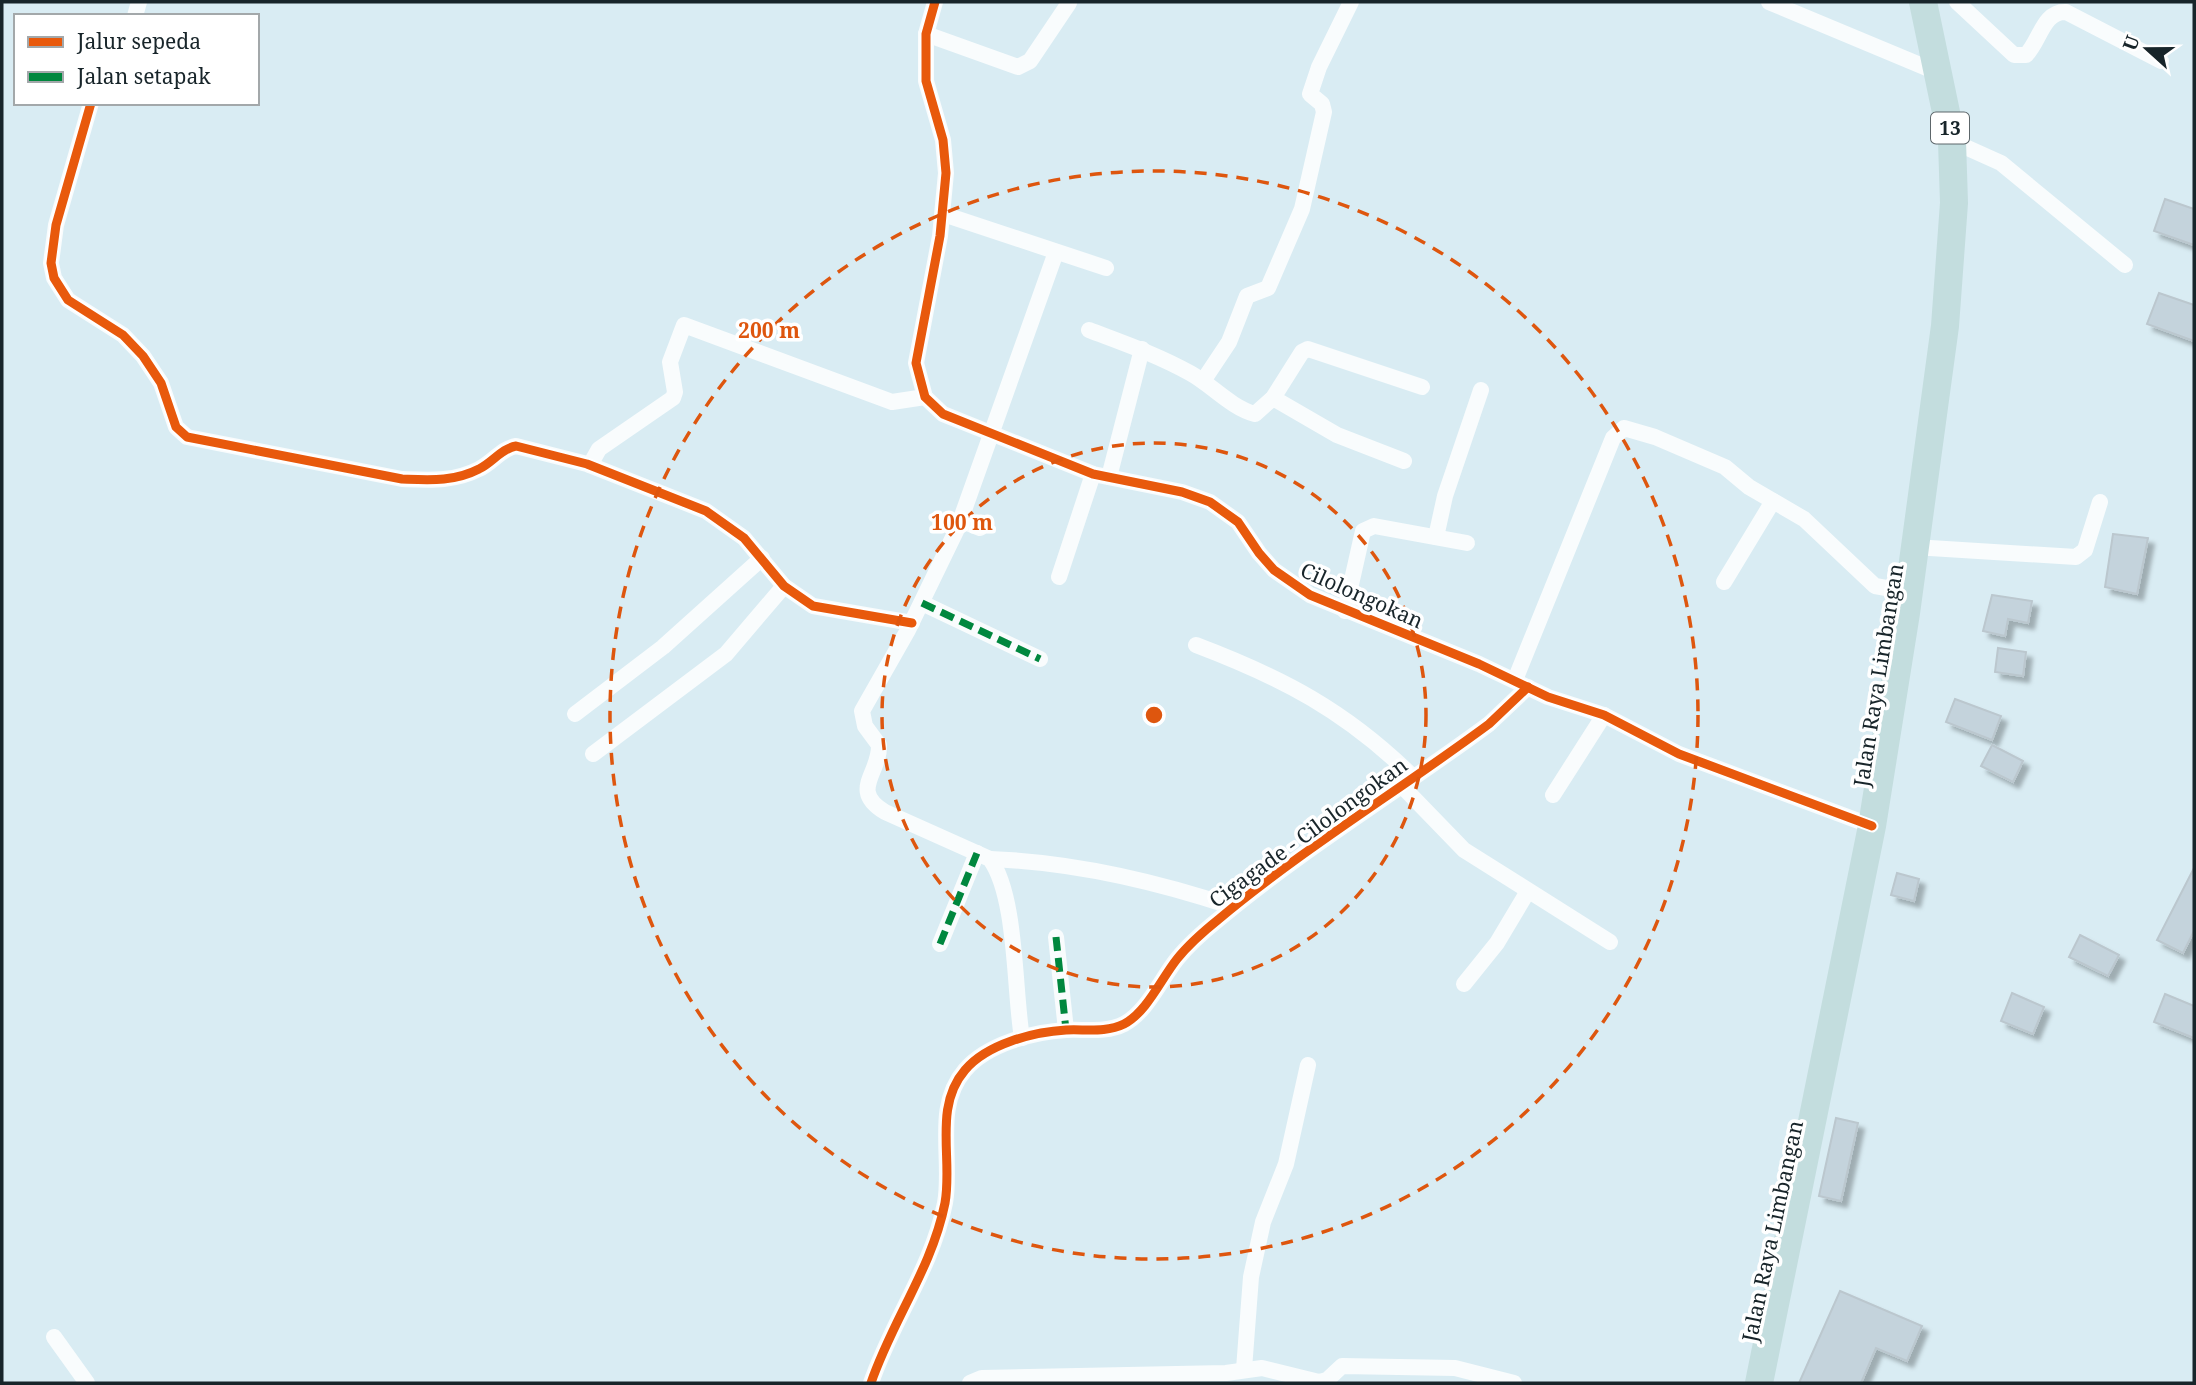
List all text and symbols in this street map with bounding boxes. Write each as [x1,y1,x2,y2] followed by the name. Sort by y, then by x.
[14,14,259,105] legend
[2112,14,2182,84] north arrow
[76,27,201,55] text: Jalur sepeda
[2116,32,2146,54] text: U
[76,62,211,90] text: Jalan setapak
[1931,112,1969,144] road number: 13
[738,316,800,344] text: 200 m
[931,508,993,536] text: 100 m
[1296,555,1428,635] street label: Cilolongokan
[1846,561,1909,790] street label: Jalan Raya Limbangan
[1142,703,1166,727] centre of rings
[1203,750,1413,914] street label: Cigagade - Cilolongokan
[1735,1118,1809,1345] street label: Jalan Raya Limbangan

